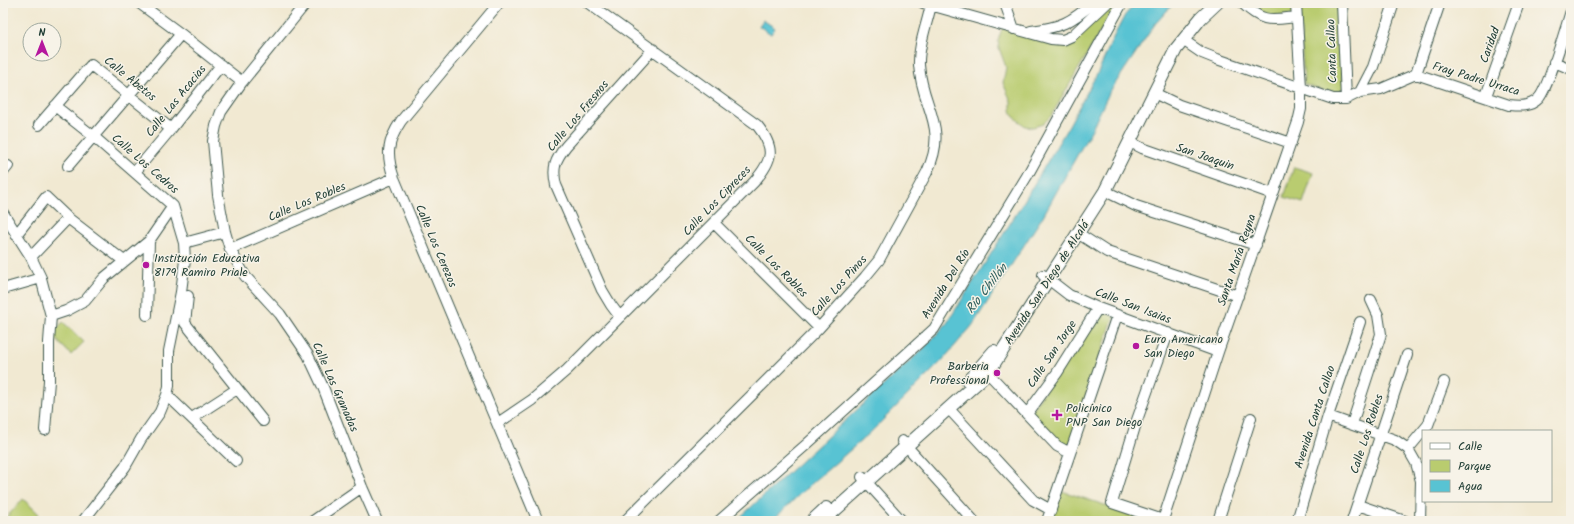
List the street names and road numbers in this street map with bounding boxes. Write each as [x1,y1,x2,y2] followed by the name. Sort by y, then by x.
[1321,19,1343,83] street label: Canta Callao
[1475,23,1506,66] street label: Caridad
[99,52,161,106] street label: Calle Abetos
[1430,57,1522,101] street label: Fray Padre Urraca
[141,61,211,141] street label: Calle Las Acacias
[542,76,614,156] street label: Calle Los Fresnos
[107,129,183,199] street label: Calle Los Cedros
[1173,138,1237,176] street label: San Joaquin
[678,161,756,241] street label: Calle Los Cipreces
[265,177,349,227] street label: Calle Los Robles
[410,202,462,290] street label: Calle Los Cerezos
[1212,211,1262,308] street label: Santa María Reyna
[1000,216,1095,349] street label: Avenida San Diego de Alcalá
[740,230,812,302] street label: Calle Los Robles
[917,245,975,323] street label: Avenida Del Río
[806,251,872,321] street label: Calle Los Pinos
[1092,283,1174,329] street label: Calle San Isaias
[1022,316,1082,392] street label: Calle San Jorge
[307,339,363,435] street label: Calle Las Granadas
[1289,363,1341,471] street label: Avenida Canta Callao
[1345,392,1389,476] street label: Calle Los Robles

